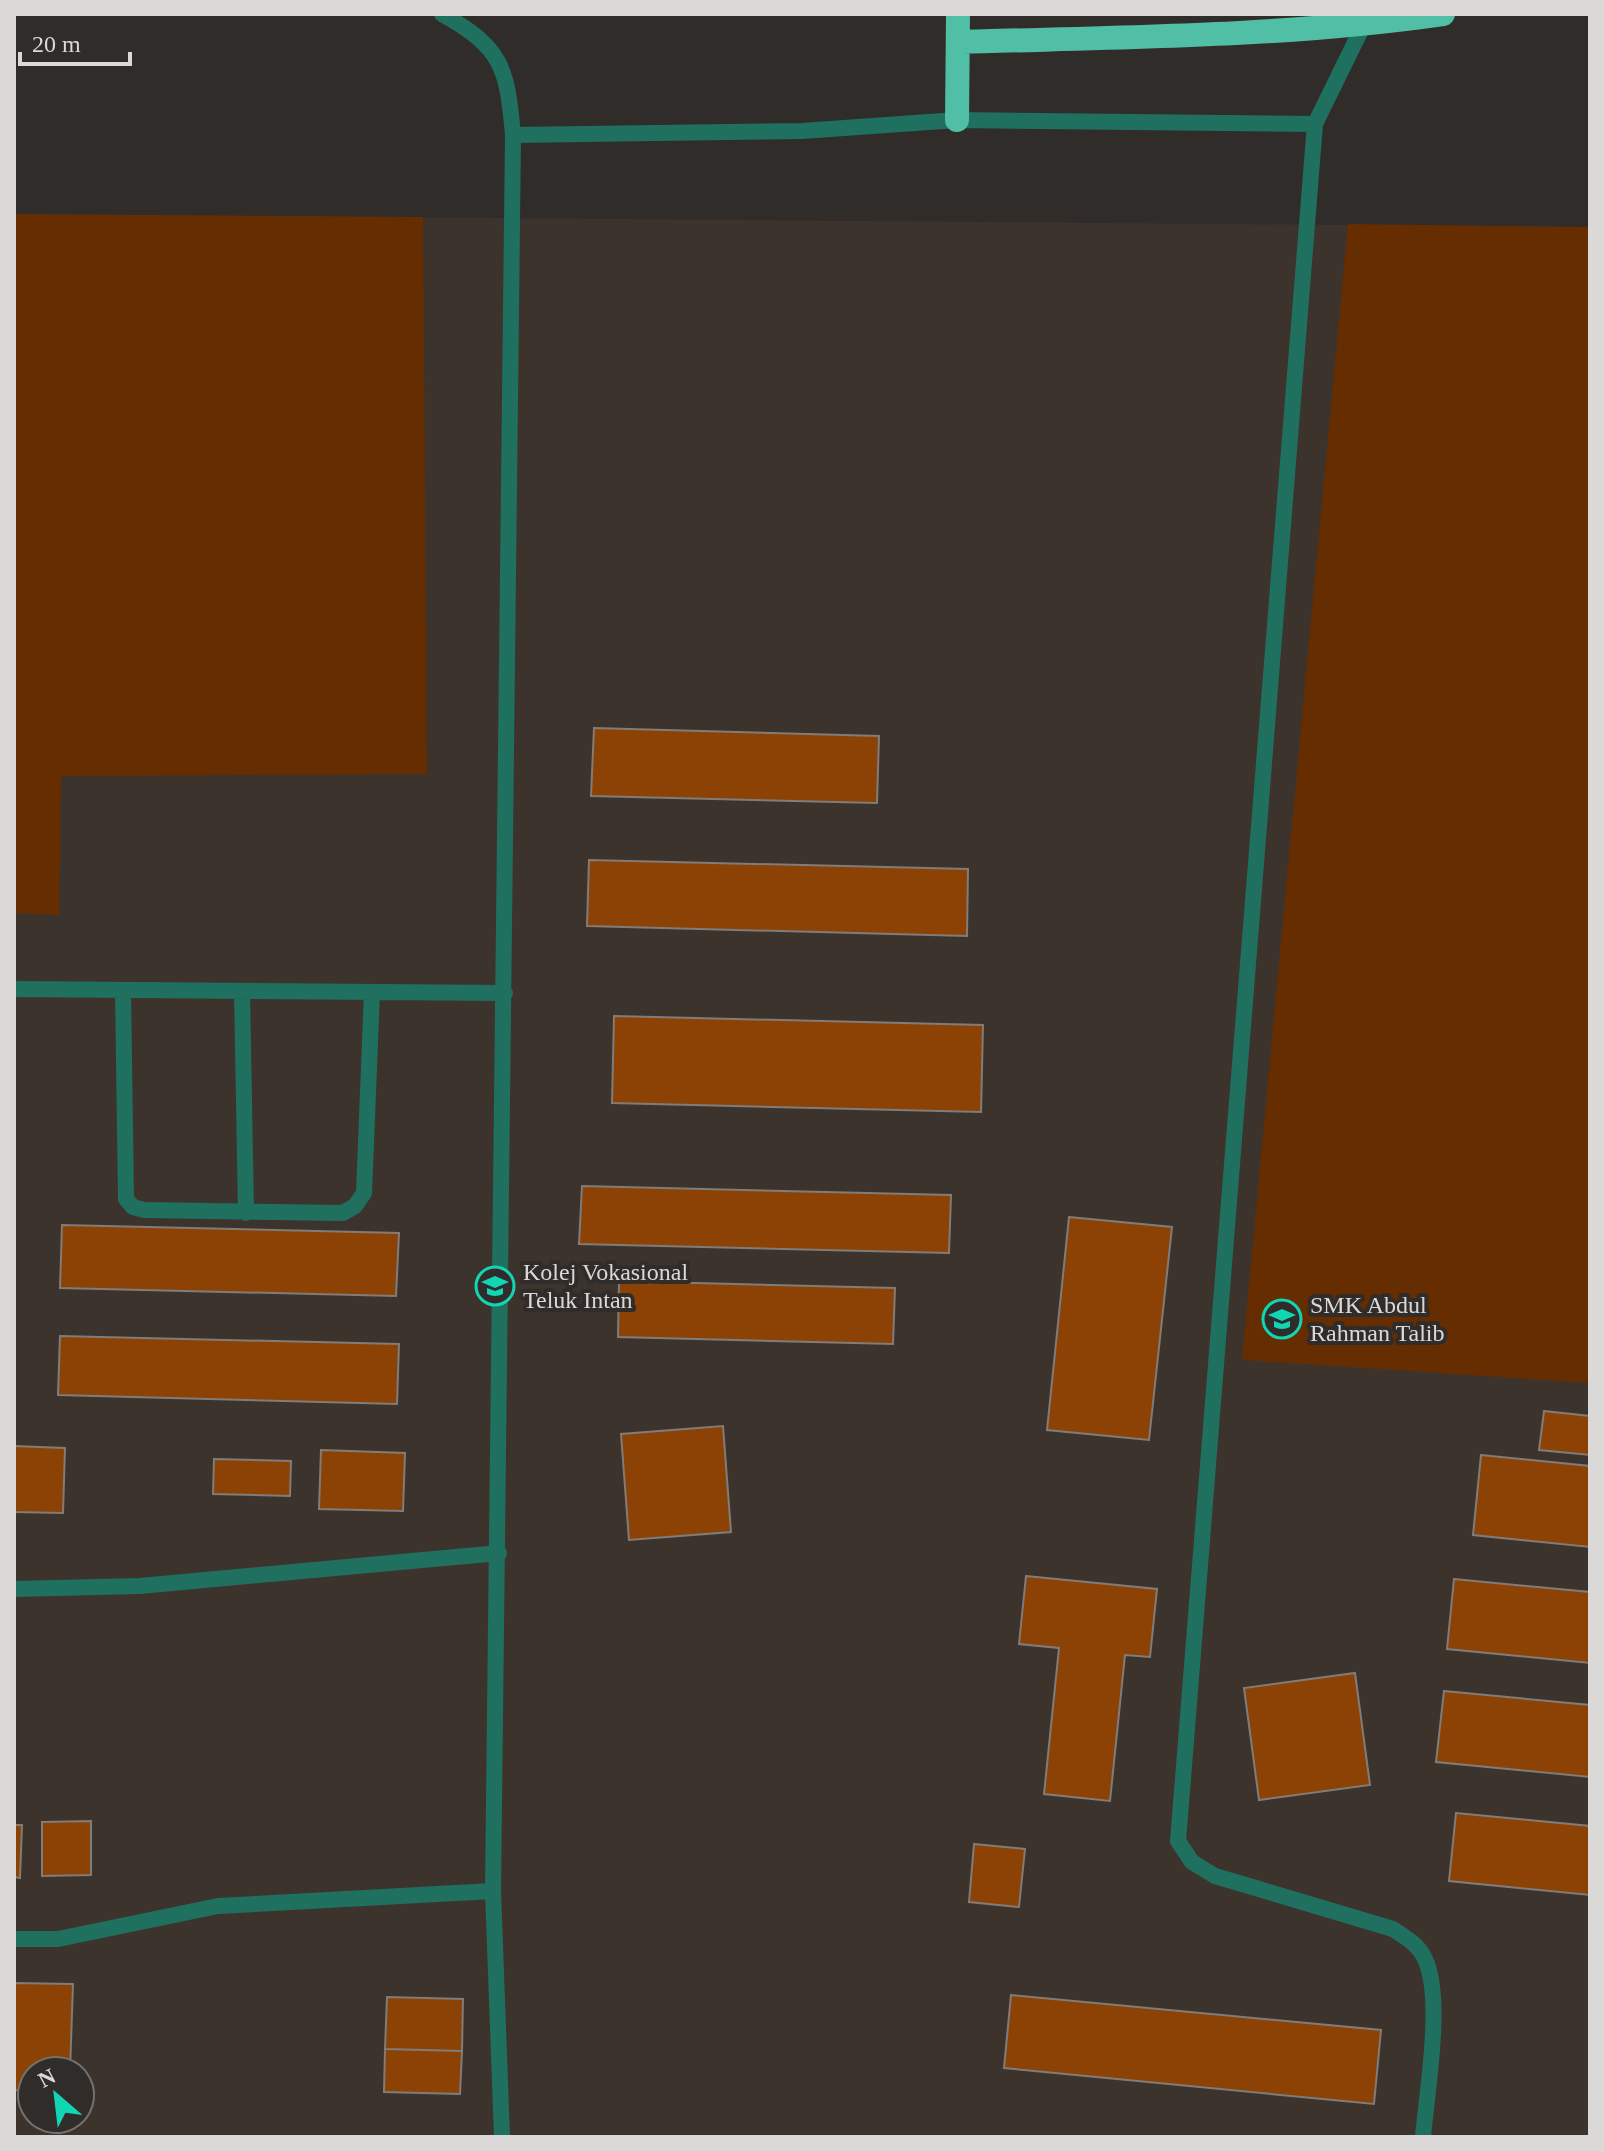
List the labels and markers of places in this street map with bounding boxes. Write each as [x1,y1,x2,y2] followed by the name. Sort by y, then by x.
[523,1259,688,1313] place label: Kolej Vokasional Teluk Intan
[474,1265,516,1307] school or university icon: Kolej Vokasional Teluk Intan
[1310,1292,1445,1346] place label: SMK Abdul Rahman Talib
[1261,1298,1303,1340] school or university icon: SMK Abdul Rahman Talib

